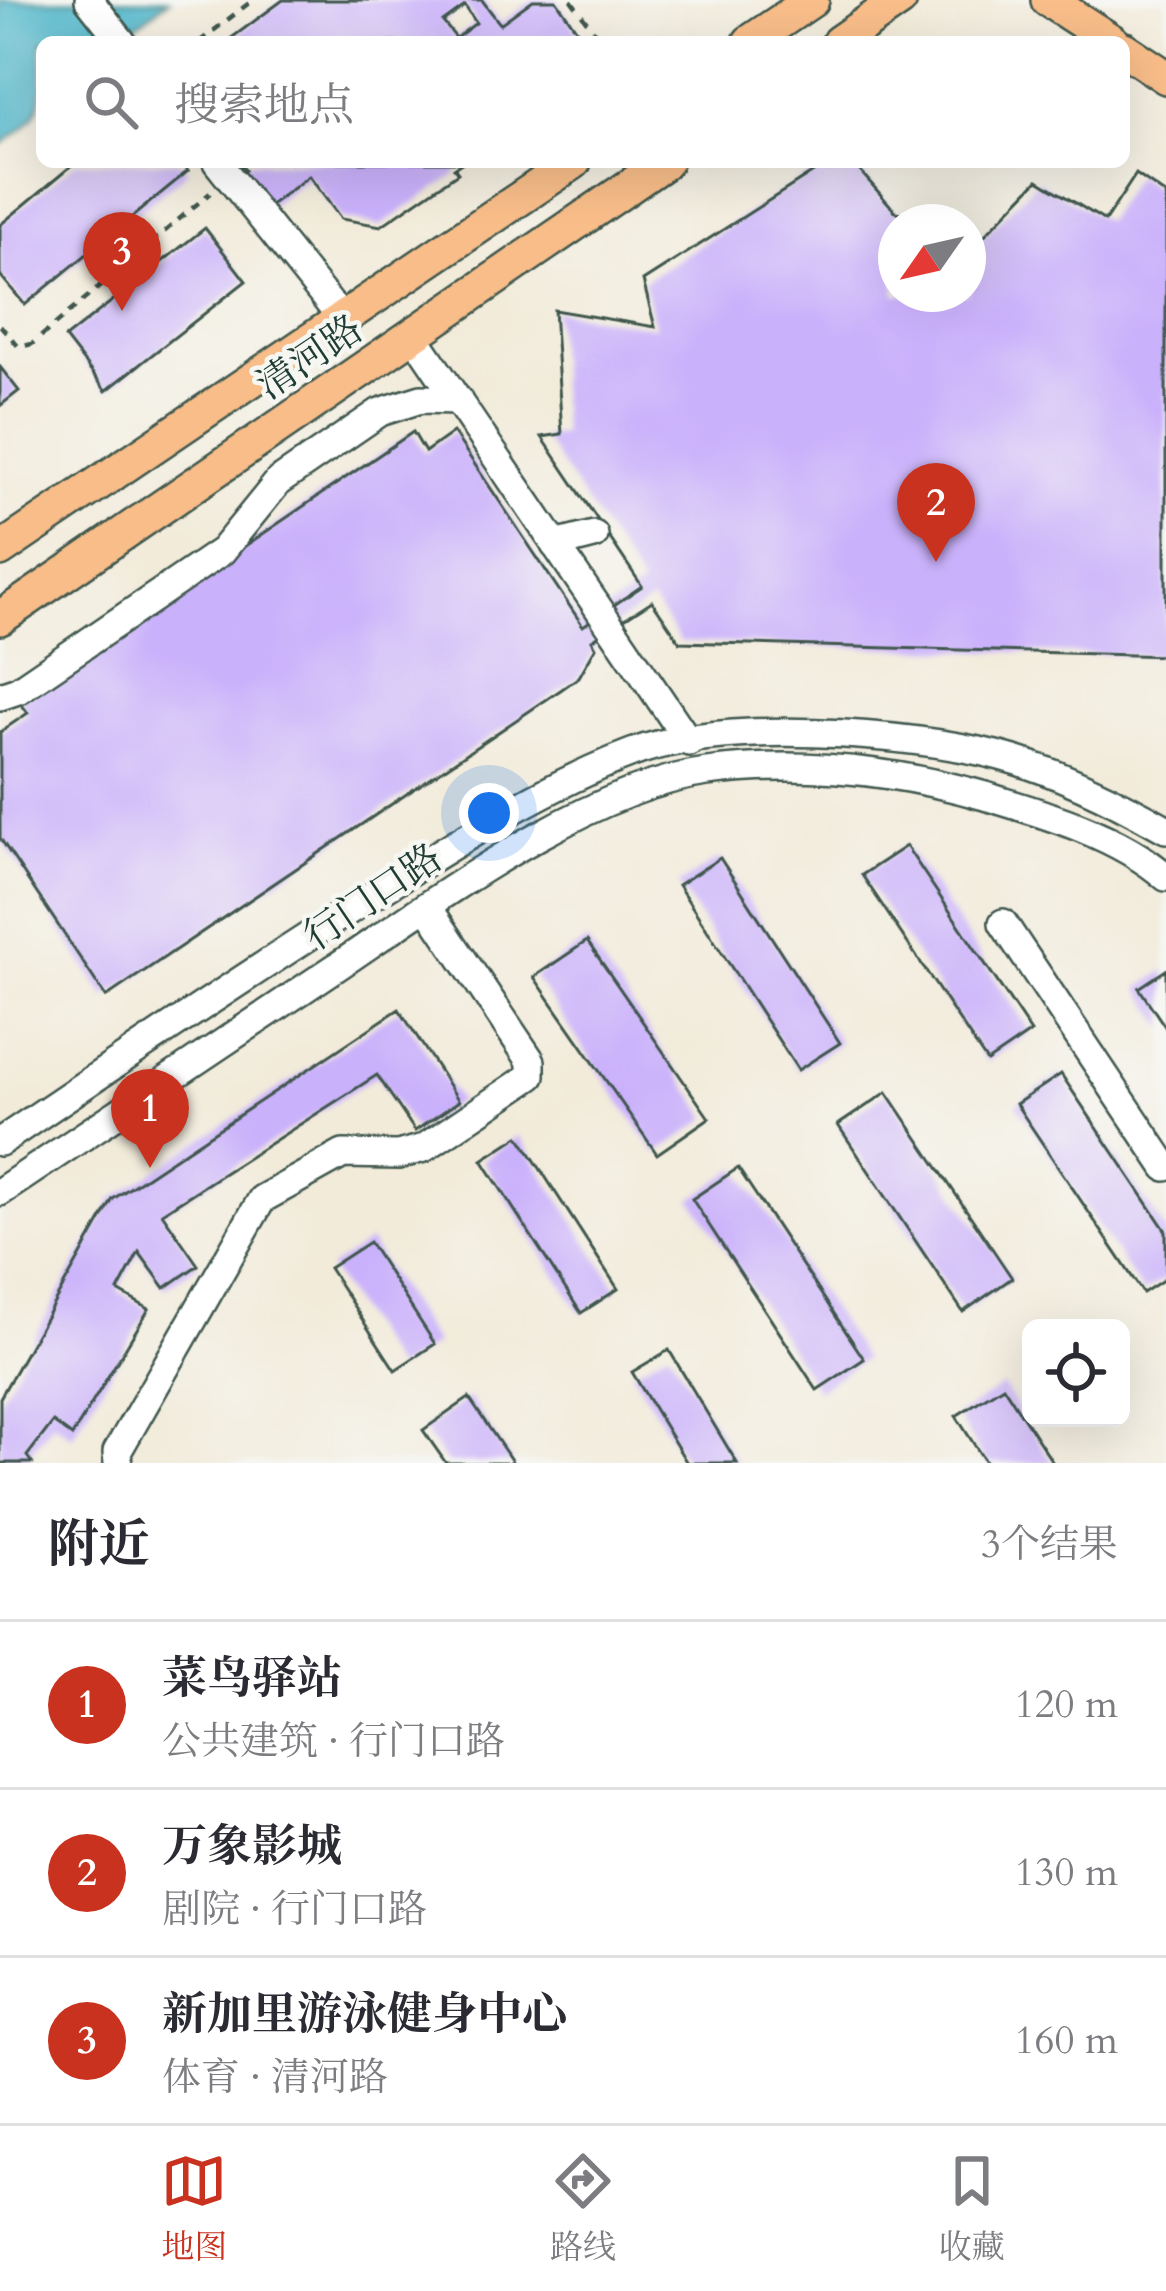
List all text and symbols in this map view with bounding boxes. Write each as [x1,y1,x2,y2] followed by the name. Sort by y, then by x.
[36,36,1130,168] search box
[78,69,144,135] icon: search
[174,75,354,136] text: 搜索地点
[878,204,986,312] north arrow
[83,212,161,311] pin: 3
[247,303,373,412] street label: 清河路
[897,463,975,562] pin: 2
[459,783,519,843] your location
[293,832,452,963] street label: 行门口路
[111,1069,189,1168] pin: 1
[1022,1319,1130,1427] map controls
[1022,1319,1130,1427] button: locate
[48,1510,150,1580] text: 附近
[981,1518,1118,1571] text: 3个结果
[162,1648,342,1709] text: 菜鸟驿站
[77,1678,97,1731] text: 1
[1015,1678,1118,1731] text: 120 m
[162,1715,505,1768] text: 公共建筑 · 行门口路
[162,1816,342,1877] text: 万象影城
[77,1846,97,1899] text: 2
[1015,1846,1118,1899] text: 130 m
[162,1883,427,1936] text: 剧院 · 行门口路
[162,1984,567,2045] text: 新加里游泳健身中心
[77,2014,97,2067] text: 3
[1015,2014,1118,2067] text: 160 m
[162,2051,388,2104] text: 体育 · 清河路
[161,2148,227,2270] tab: 地图
[550,2148,616,2270] tab: 路线
[939,2148,1005,2270] tab: 收藏

